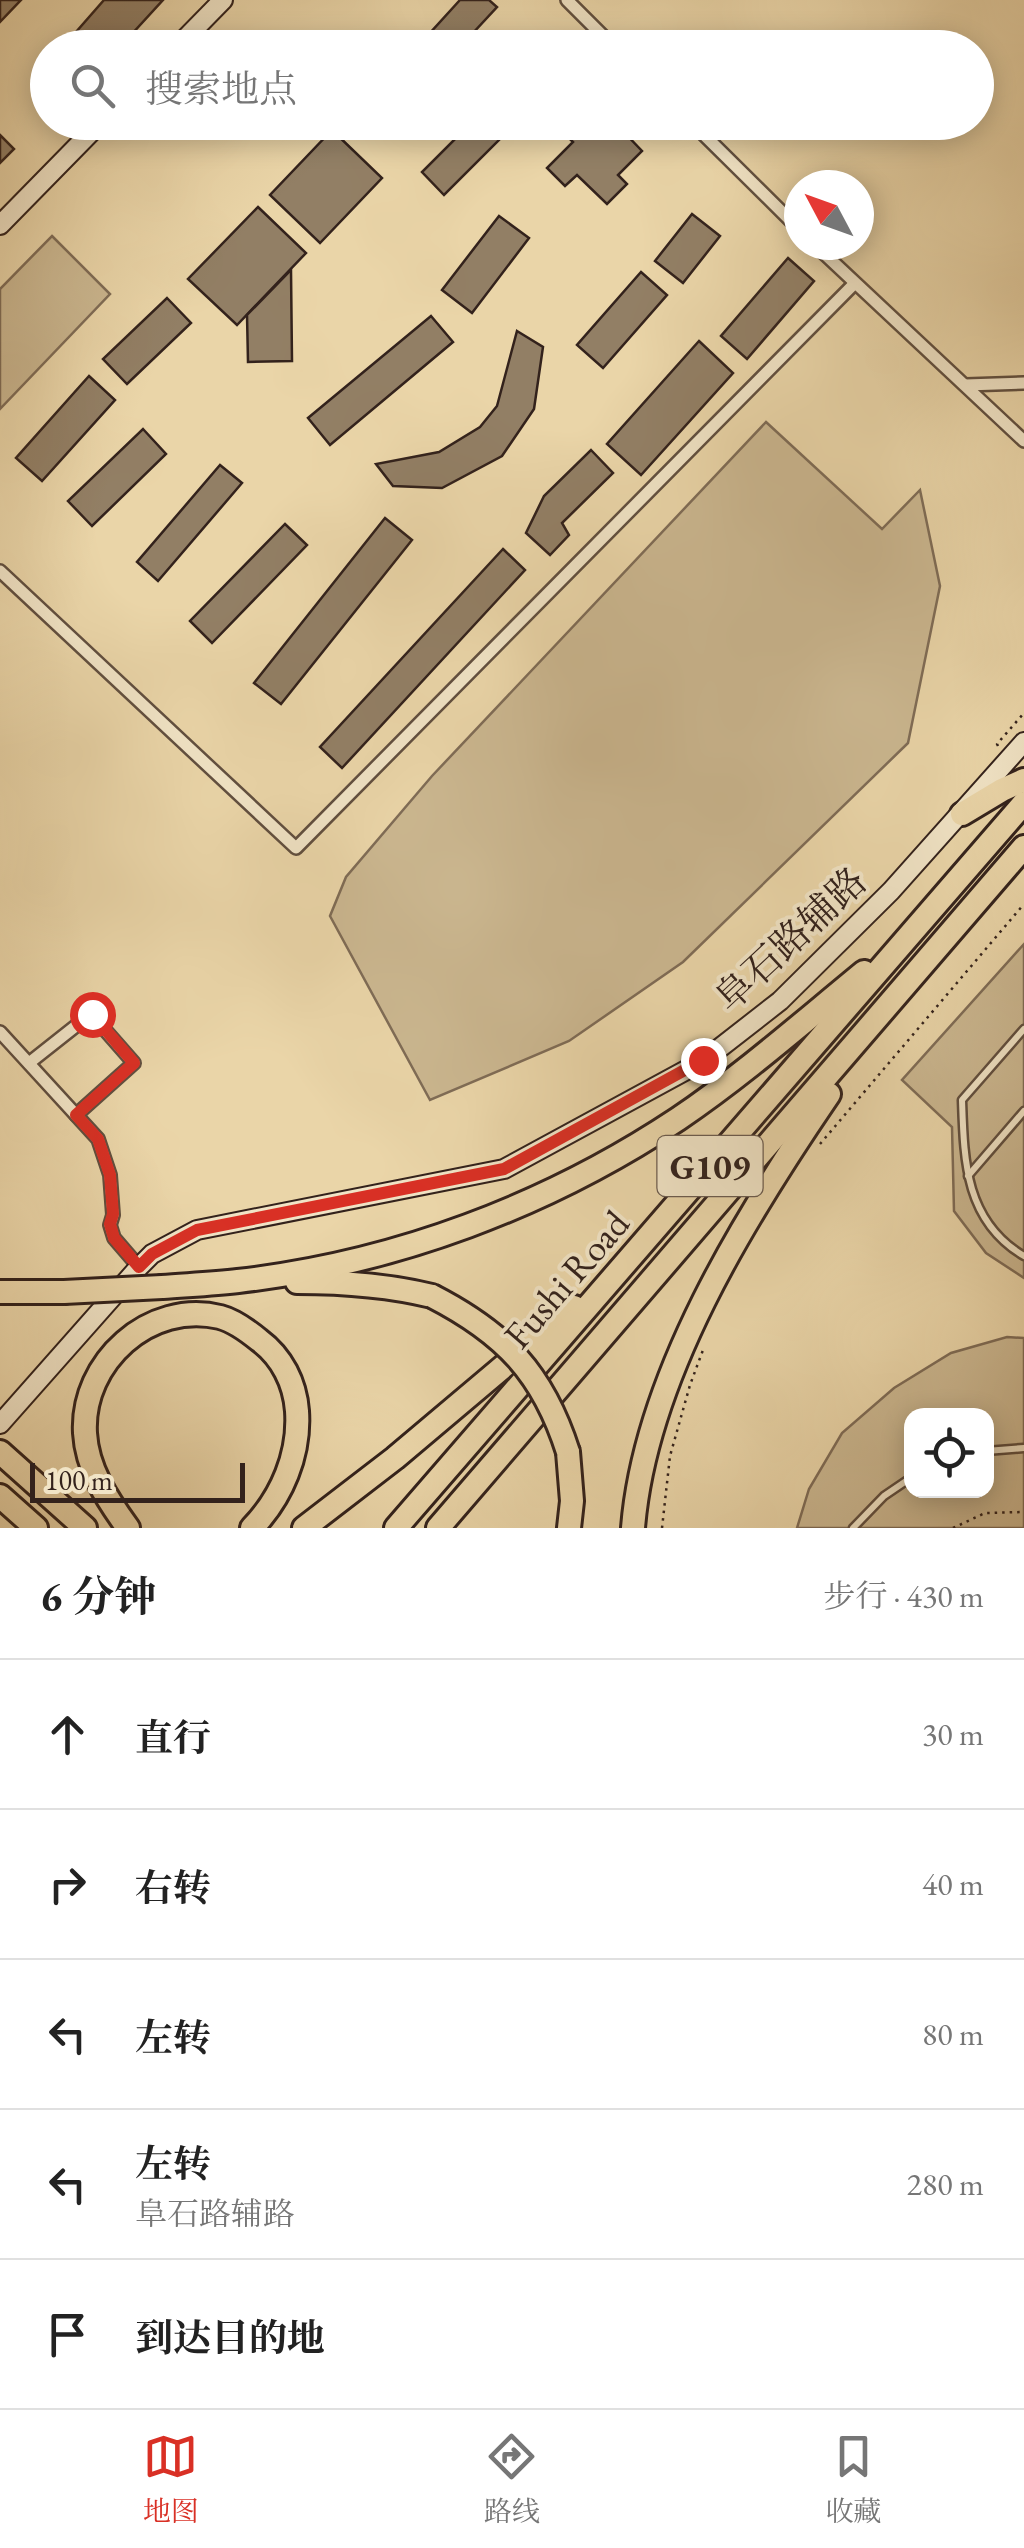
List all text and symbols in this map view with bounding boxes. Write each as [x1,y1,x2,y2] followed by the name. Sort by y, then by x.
[30,30,994,140] search box
[65,58,120,113] icon: search
[145,64,297,113] text: 搜索地点
[784,170,874,260] north arrow
[704,856,876,1022] street label: 阜石路辅路
[70,992,116,1038] route start
[681,1038,727,1084] route end
[658,1136,762,1196] road number: G109
[492,1199,640,1358] street label: Fushi Road
[904,1408,994,1498] map controls
[904,1408,994,1498] button: locate
[30,1458,245,1502] scale bar
[45,1462,113,1498] text: 100 m
[40,1569,156,1624] text: 6 分钟
[823,1575,984,1617] text: 步行 · 430 m
[40,1707,95,1762] icon: ahead
[135,1713,211,1762] text: 直行
[922,1713,984,1755] text: 30 m
[40,1857,95,1912] icon: right
[135,1863,211,1912] text: 右转
[922,1863,984,1905] text: 40 m
[40,2007,95,2062] icon: left
[135,2013,211,2062] text: 左转
[922,2013,984,2055] text: 80 m
[135,2139,211,2188] text: 左转
[40,2157,95,2212] icon: left
[907,2163,984,2205] text: 280 m
[135,2193,295,2235] text: 阜石路辅路
[40,2307,95,2362] icon: arrive
[135,2313,325,2362] text: 到达目的地
[143,2429,199,2529] tab: 地图
[484,2429,540,2529] tab: 路线
[825,2429,881,2529] tab: 收藏

